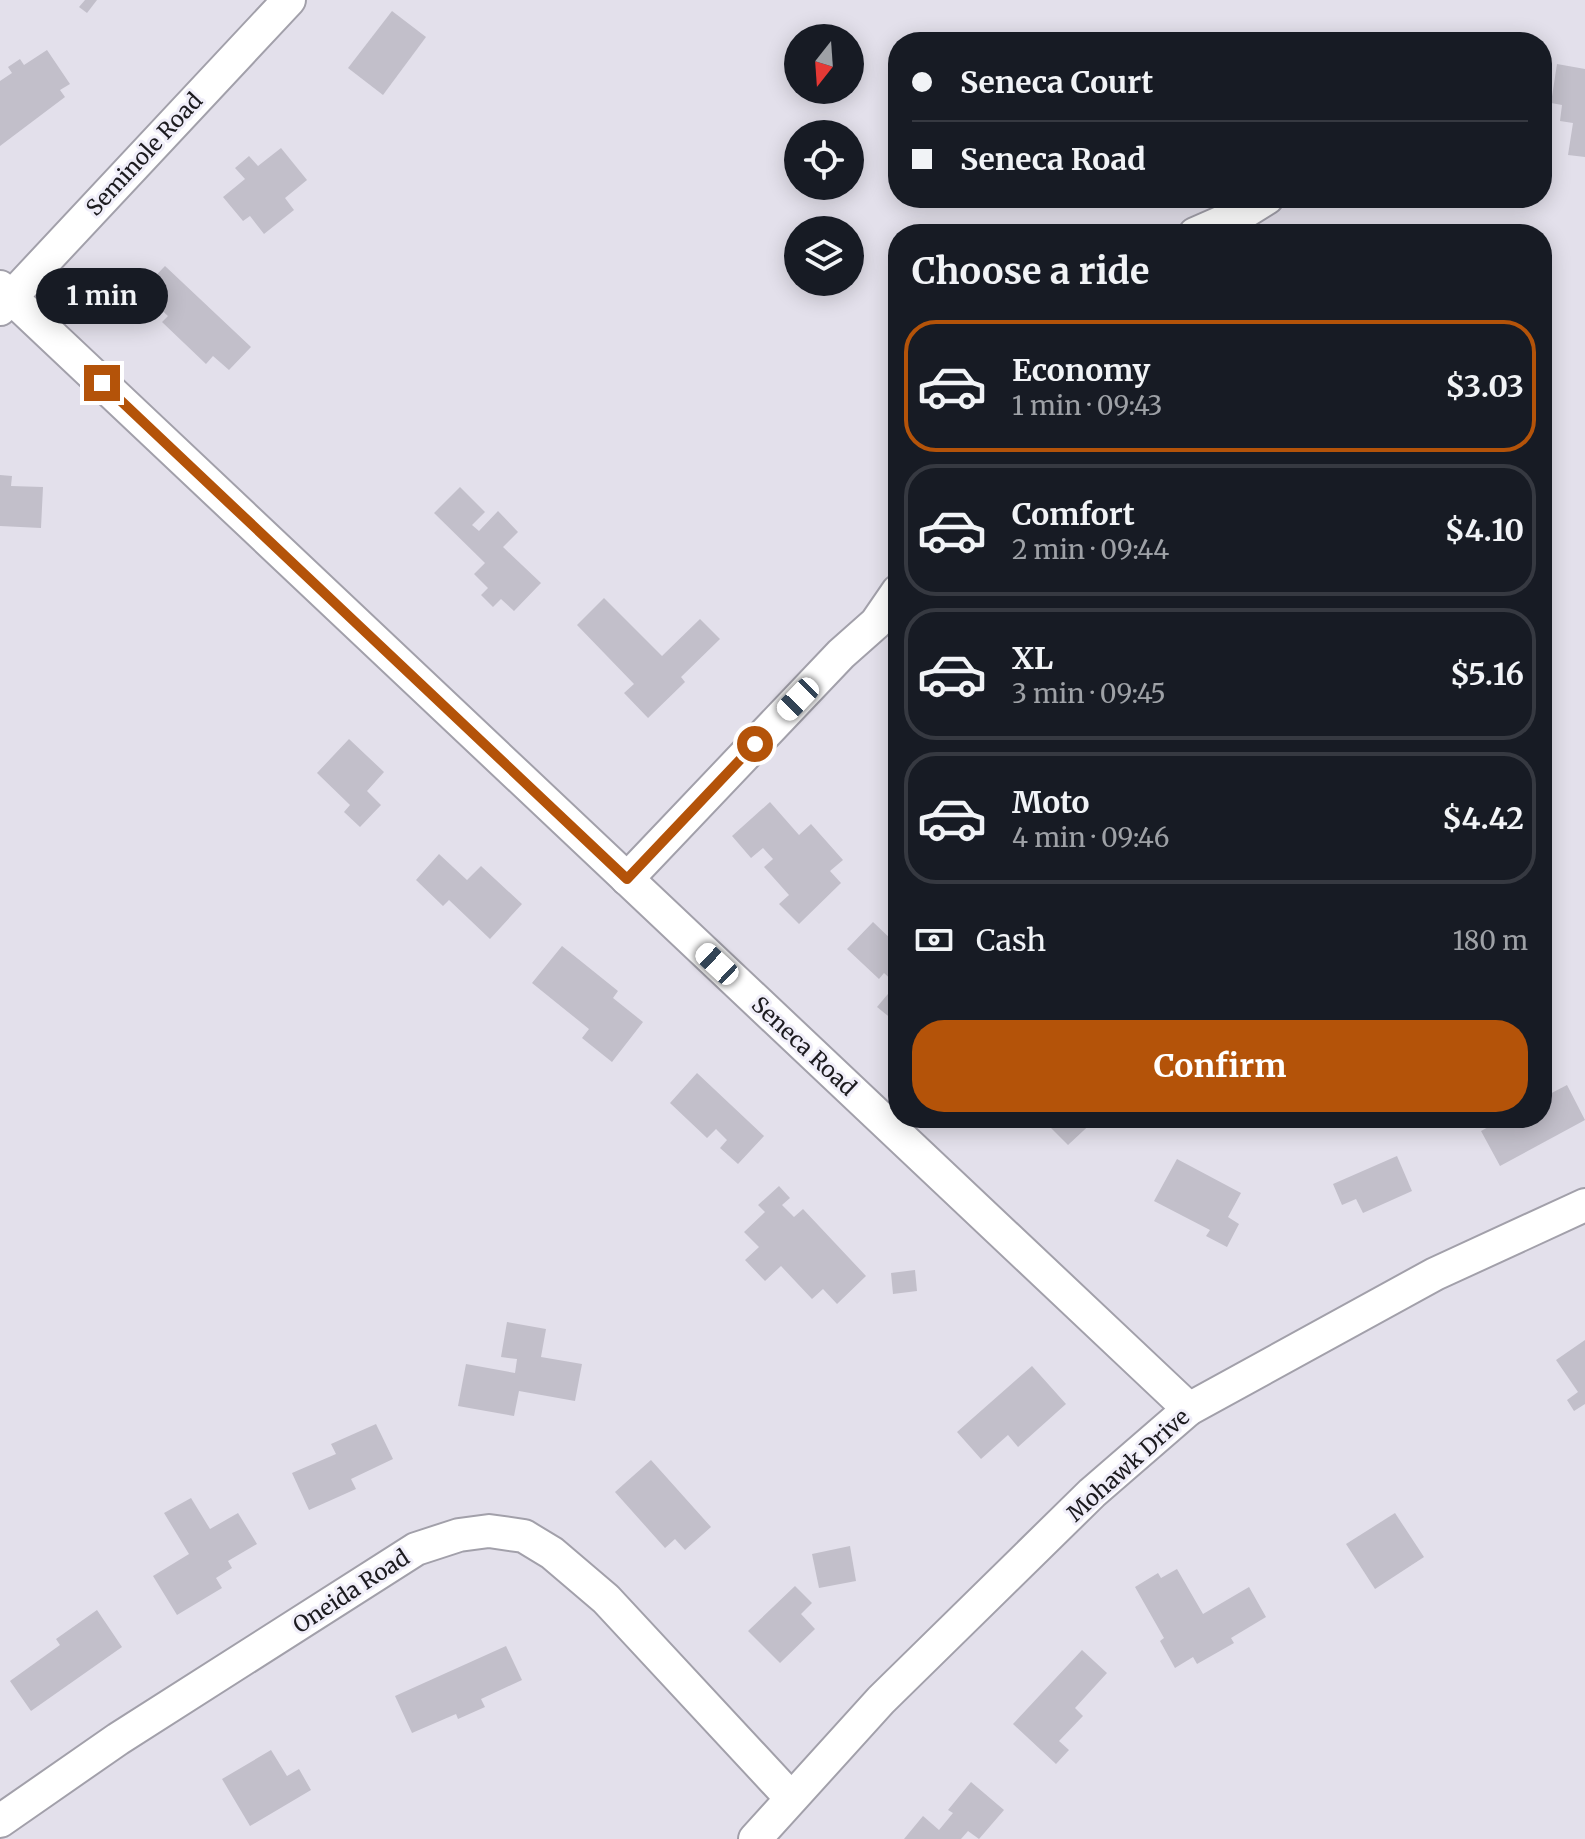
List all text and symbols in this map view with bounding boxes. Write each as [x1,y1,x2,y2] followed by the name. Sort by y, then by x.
[784,24,864,104] north arrow
[784,24,864,296] map controls
[960,63,1153,101] text: Seneca Court
[80,87,208,221] street label: Seminole Road
[784,120,864,200] button: locate
[960,140,1146,178] text: Seneca Road
[784,216,864,296] button: layers
[912,249,1149,294] text: Choose a ride
[36,267,168,323] callout: 1 min
[67,279,137,312] text: 1 min
[916,350,988,422] icon: car
[1012,351,1150,389] text: Economy
[84,365,120,401] route end
[1445,367,1524,405] text: $3.03
[1012,389,1162,422] text: 1 min · 09:43
[916,494,988,566] icon: car
[1012,495,1135,533] text: Comfort
[1445,511,1524,549] text: $4.10
[1012,533,1169,566] text: 2 min · 09:44
[916,638,988,710] icon: car
[1012,639,1053,677] text: XL
[1450,655,1524,693] text: $5.16
[773,673,823,725] car
[1012,677,1166,710] text: 3 min · 09:45
[737,726,773,762] route start
[916,782,988,854] icon: car
[1012,783,1090,821] text: Moto
[1442,799,1524,837] text: $4.42
[1012,821,1169,854] text: 4 min · 09:46
[912,918,956,962] icon: cash
[976,921,1046,959] text: Cash
[1453,924,1528,957] text: 180 m
[691,939,743,989] car
[746,990,862,1102] street label: Seneca Road
[912,1020,1528,1112] button: Confirm
[1061,1403,1195,1527] street label: Mohawk Drive
[288,1543,414,1639] street label: Oneida Road

